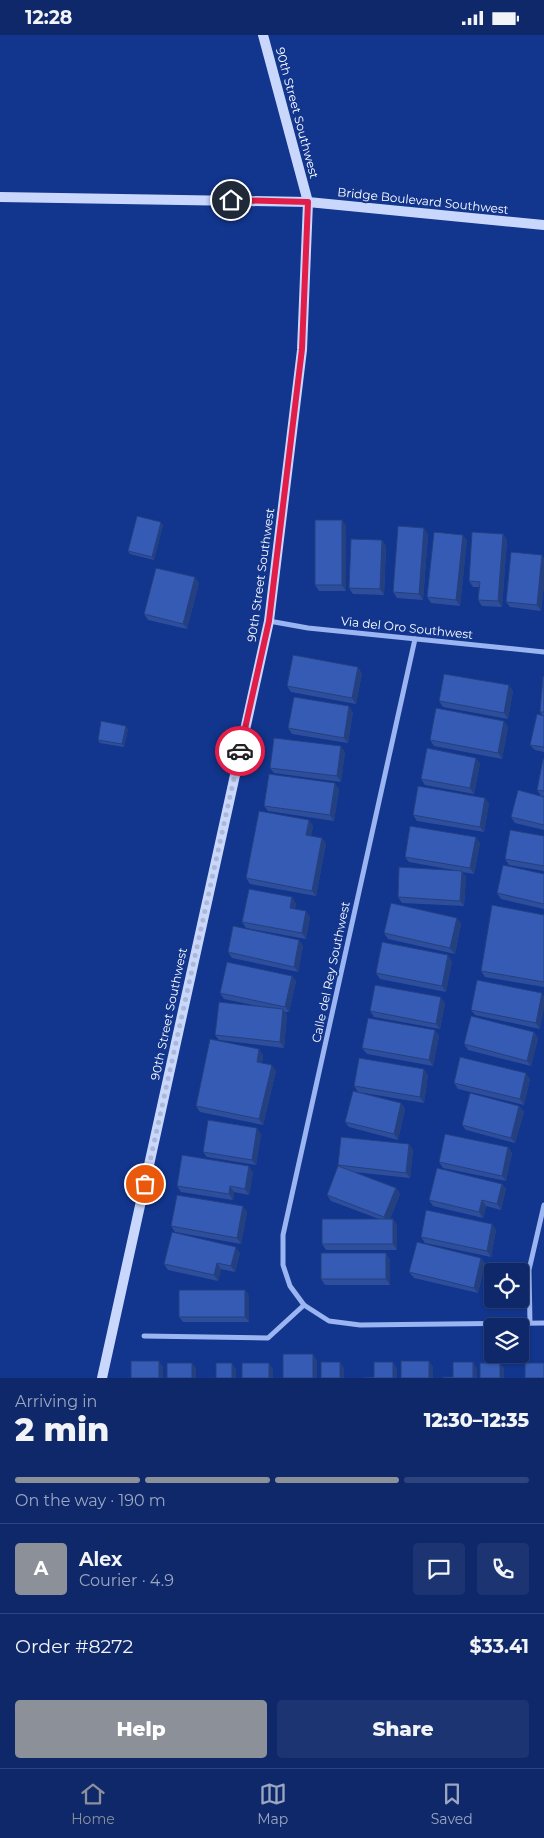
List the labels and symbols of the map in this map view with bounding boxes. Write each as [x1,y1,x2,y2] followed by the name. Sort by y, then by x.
[273,46,322,180] street label: 90th Street Southwest
[210,179,252,221] pin
[337,184,510,217] street label: Bridge Boulevard Southwest
[244,507,277,643] street label: 90th Street Southwest
[340,613,474,642] street label: Via del Oro Southwest
[215,726,265,776] courier
[308,900,353,1044] street label: Calle del Rey Southwest
[147,946,190,1082] street label: 90th Street Southwest
[124,1163,166,1205] pin

